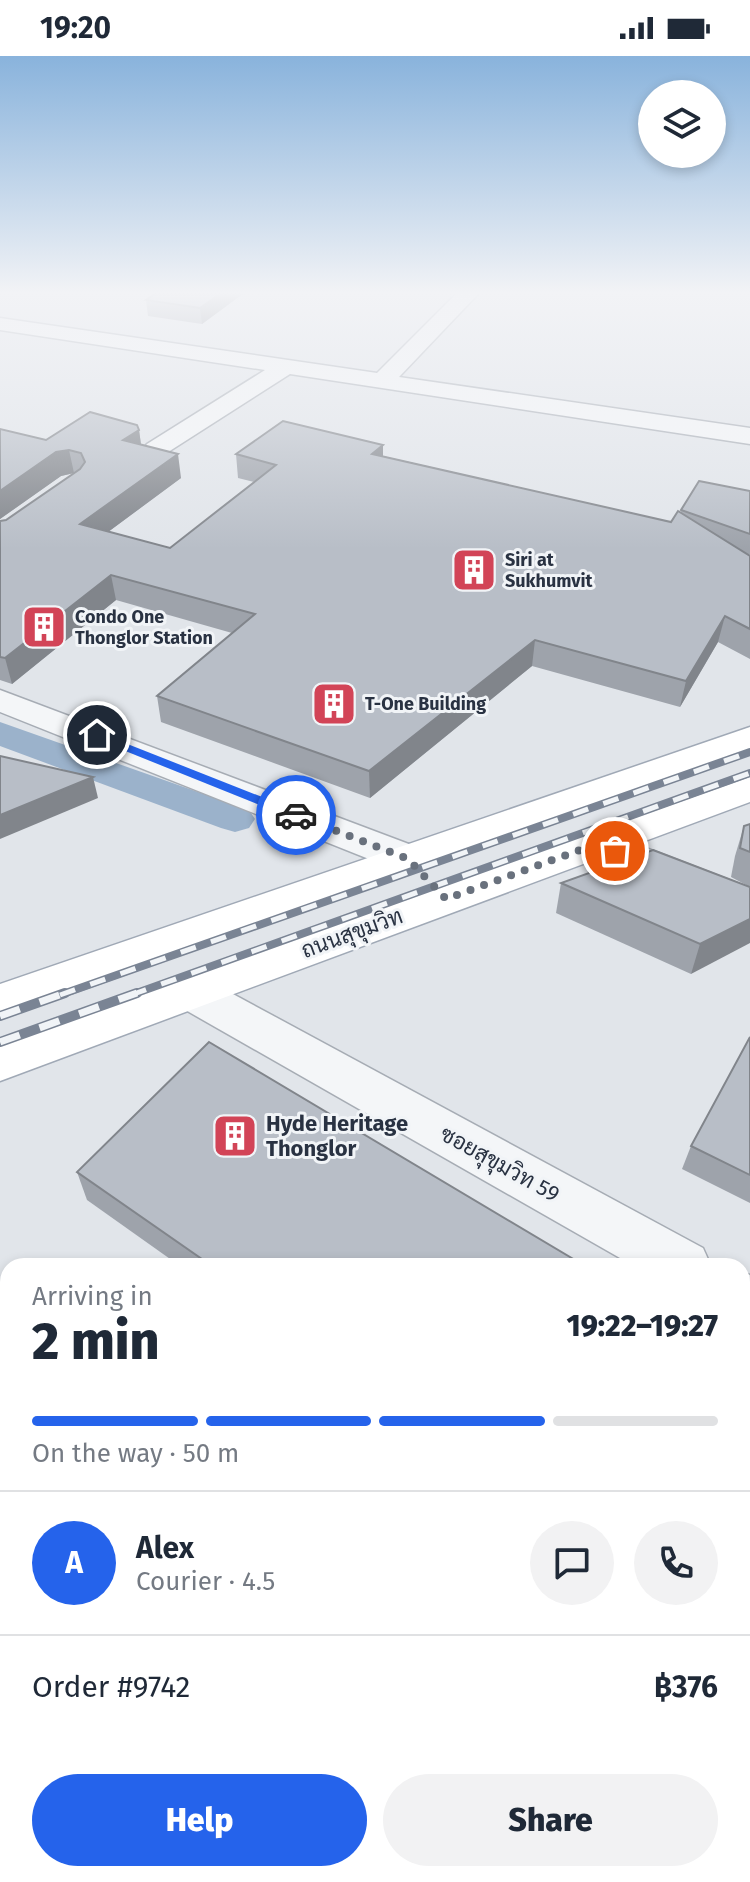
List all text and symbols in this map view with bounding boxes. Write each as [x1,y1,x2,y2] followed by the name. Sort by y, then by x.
[40,10,111,46] text: 19:20
[638,80,726,168] map controls
[638,80,726,168] button: layers
[450,546,498,594] building icon: Siri at Sukhumvit
[505,549,594,592] place label: Siri at Sukhumvit
[20,603,68,651] building icon: Condo One Thonglor Station
[75,606,213,649] place label: Condo One Thonglor Station
[310,680,358,728] building icon: T-One Building
[365,693,486,715] place label: T-One Building
[63,701,131,769] pin
[75,713,119,757] icon: home
[256,775,336,855] courier
[274,793,318,837] icon: car
[581,817,649,885] pin
[593,829,637,873] icon: bag
[298,902,407,966] street label: ถนนสุขุมวิท
[266,1110,408,1162] place label: Hyde Heritage Thonglor
[211,1112,259,1160] building icon: Hyde Heritage Thonglor
[435,1120,564,1210] street label: ซอยสุขุมวิท 59
[32,1281,153,1312] text: Arriving in
[566,1308,718,1344] text: 19:22–19:27
[32,1310,159,1373] text: 2 min
[32,1438,239,1469] text: On the way · 50 m
[530,1521,614,1605] button: chat
[634,1521,718,1605] button: phone
[136,1530,194,1566] text: Alex
[65,1545,83,1581] text: A
[136,1566,275,1597] text: Courier · 4.5
[32,1669,190,1705] text: Order #9742
[654,1669,718,1705] text: ฿376
[32,1774,367,1866] button: Help
[383,1774,718,1866] button: Share

